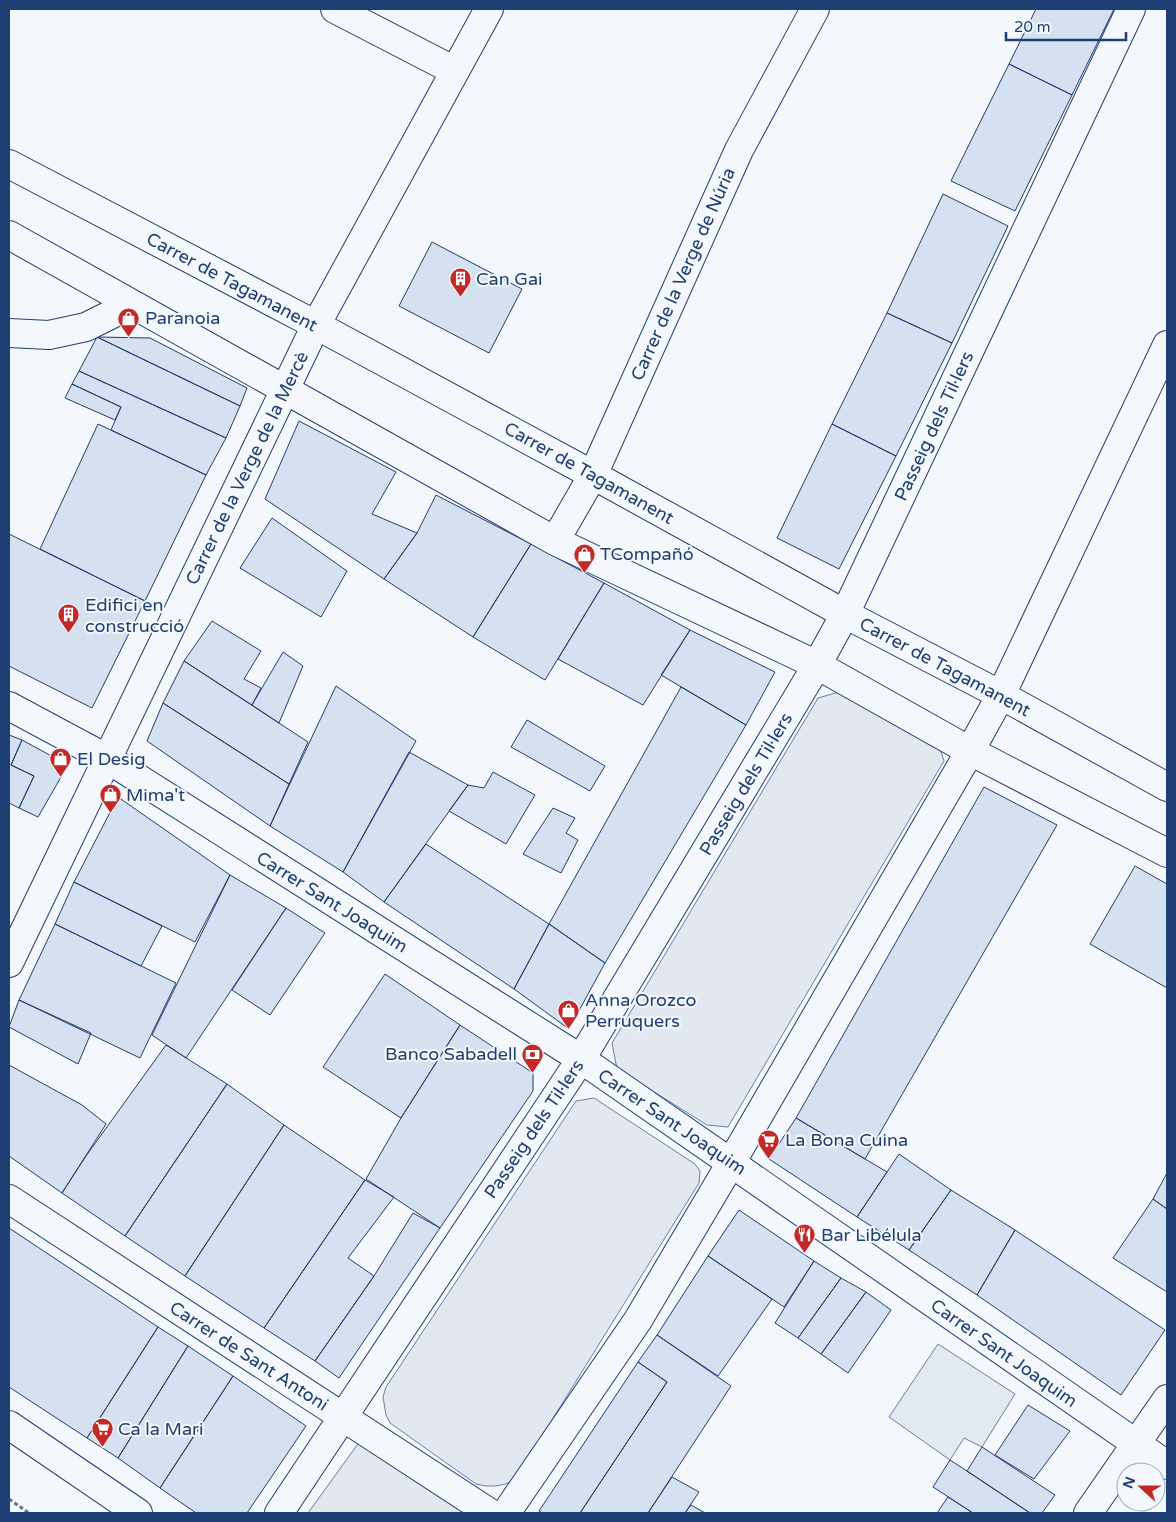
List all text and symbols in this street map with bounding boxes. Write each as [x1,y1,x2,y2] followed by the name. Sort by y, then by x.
[1006,10,1126,42] scale bar
[1014,18,1051,36] text: 20 m
[626,164,740,384] street label: Carrer de la Verge de Núria
[143,228,321,337] street label: Carrer de Tagamanent
[448,267,472,298] building icon: Can Gai
[476,268,543,290] place label: Can Gai
[117,306,141,337] shop icon: Paranoia
[145,307,220,329] place label: Paranoia
[181,348,313,588] street label: Carrer de la Verge de la Mercè
[890,348,978,504] street label: Passeig dels Til·lers
[500,417,678,529] street label: Carrer de Tagamanent
[572,542,596,573] shop icon: TCompañó
[600,543,694,565] place label: TCompañó
[85,594,184,637] place label: Edifici en construcció
[57,603,81,634] building icon: Edifici en construcció
[856,613,1034,722] street label: Carrer de Tagamanent
[695,709,797,859] street label: Passeig dels Til·lers
[49,747,73,778] shop icon: El Desig
[77,748,146,770] place label: El Desig
[98,783,122,814] shop icon: Mima't
[126,784,185,806] place label: Mima't
[252,847,412,957] street label: Carrer Sant Joaquim
[585,989,697,1032] place label: Anna Orozco Perruquers
[557,998,581,1029] shop icon: Anna Orozco Perruquers
[521,1042,545,1073] bank icon: Banco Sabadell
[385,1043,517,1065] place label: Banco Sabadell
[479,1055,589,1203] street label: Passeig dels Til·lers
[594,1064,750,1180] street label: Carrer Sant Joaquim
[757,1128,781,1159] supermarket icon: La Bona Cuina
[785,1129,908,1151] place label: La Bona Cuina
[793,1223,817,1254] restaurant icon: Bar Libélula
[821,1224,922,1246] place label: Bar Libélula
[926,1294,1082,1412] street label: Carrer Sant Joaquim
[165,1296,333,1416] street label: Carrer de Sant Antoni
[90,1417,114,1448] supermarket icon: Ca la Mari
[118,1418,203,1440] place label: Ca la Mari
[1116,1462,1166,1512] north arrow
[1119,1474,1139,1491] text: N

